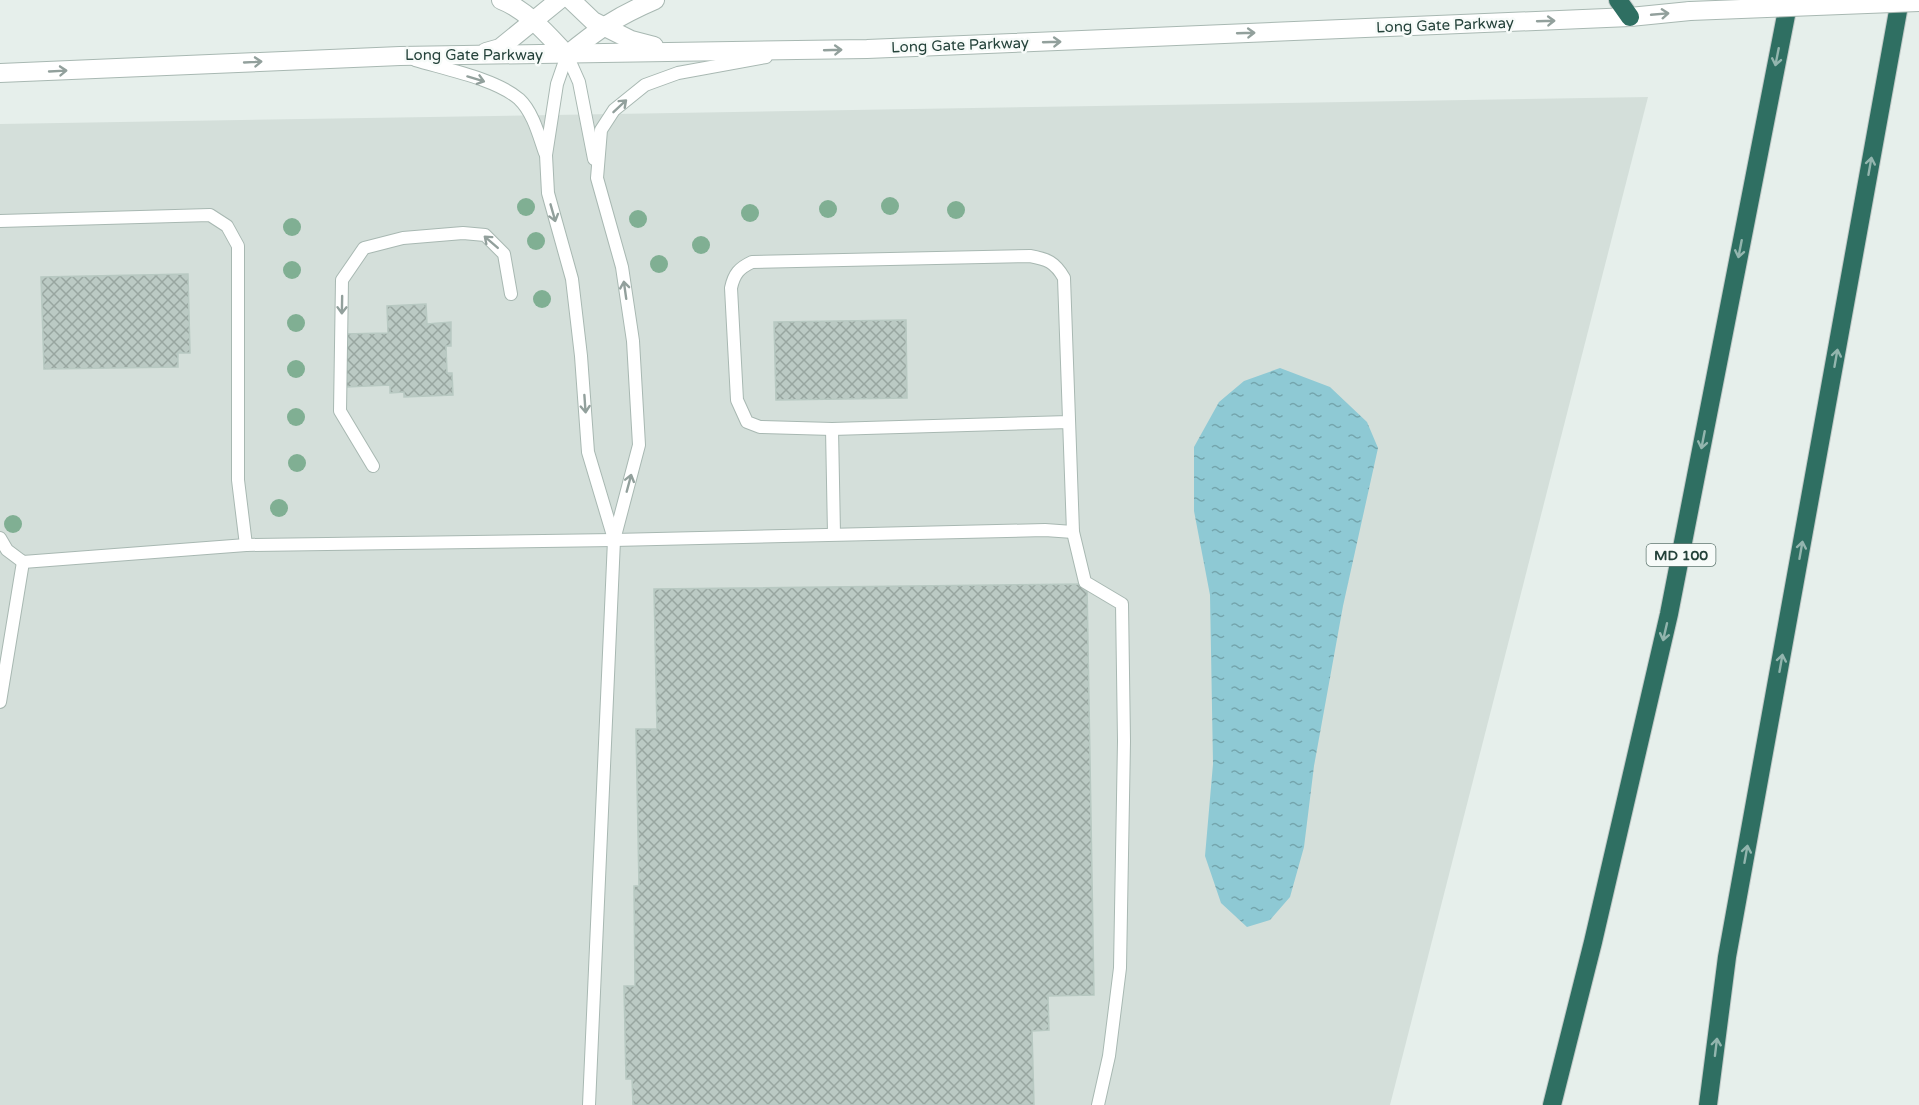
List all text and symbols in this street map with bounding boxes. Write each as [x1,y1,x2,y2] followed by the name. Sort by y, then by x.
[1650,8,1669,19] one-way arrow
[1376,14,1514,36] street label: Long Gate Parkway
[1536,15,1556,26] one-way arrow
[1236,28,1256,39] one-way arrow
[891,34,1029,56] street label: Long Gate Parkway
[1041,36,1061,47] one-way arrow
[823,44,843,56] one-way arrow
[405,46,543,64] street label: Long Gate Parkway
[1771,47,1782,67] one-way arrow
[243,57,263,68] one-way arrow
[48,65,68,76] one-way arrow
[466,74,485,85] one-way arrow
[612,99,627,113] one-way arrow
[1865,157,1876,176] one-way arrow
[548,203,560,222] one-way arrow
[483,235,498,249] one-way arrow
[1734,239,1745,258] one-way arrow
[620,281,631,301] one-way arrow
[336,294,347,314] one-way arrow
[1830,349,1841,368] one-way arrow
[579,394,590,414] one-way arrow
[1697,430,1708,450] one-way arrow
[624,474,635,493] one-way arrow
[1796,540,1807,560] one-way arrow
[1646,544,1716,566] road number: MD 100
[1659,621,1670,641] one-way arrow
[1775,653,1786,673] one-way arrow
[1741,845,1752,865] one-way arrow
[1710,1038,1721,1057] one-way arrow

